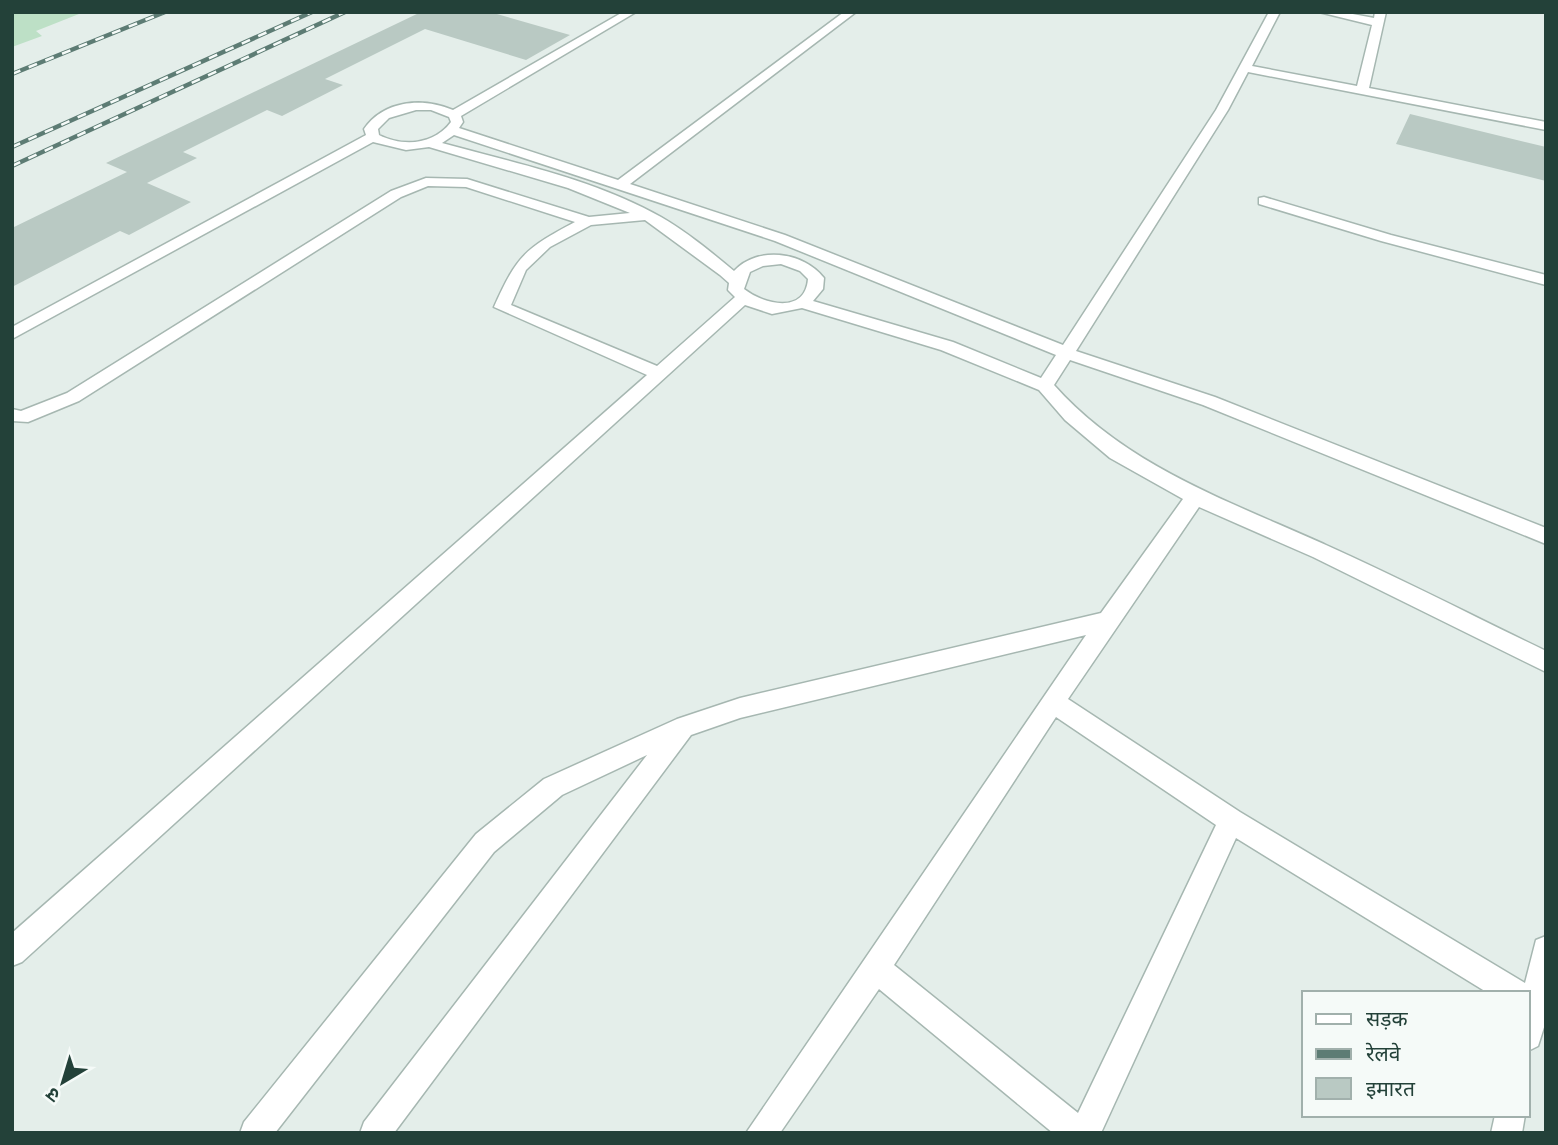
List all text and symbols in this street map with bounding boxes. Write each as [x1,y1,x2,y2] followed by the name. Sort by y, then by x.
[1302,991,1530,1117] legend
[1366,1005,1408,1032] text: सड़क
[1365,1040,1401,1067] text: रेलवे
[28,1047,98,1117] north arrow
[1366,1075,1416,1102] text: इमारत
[40,1081,65,1108] text: उ

